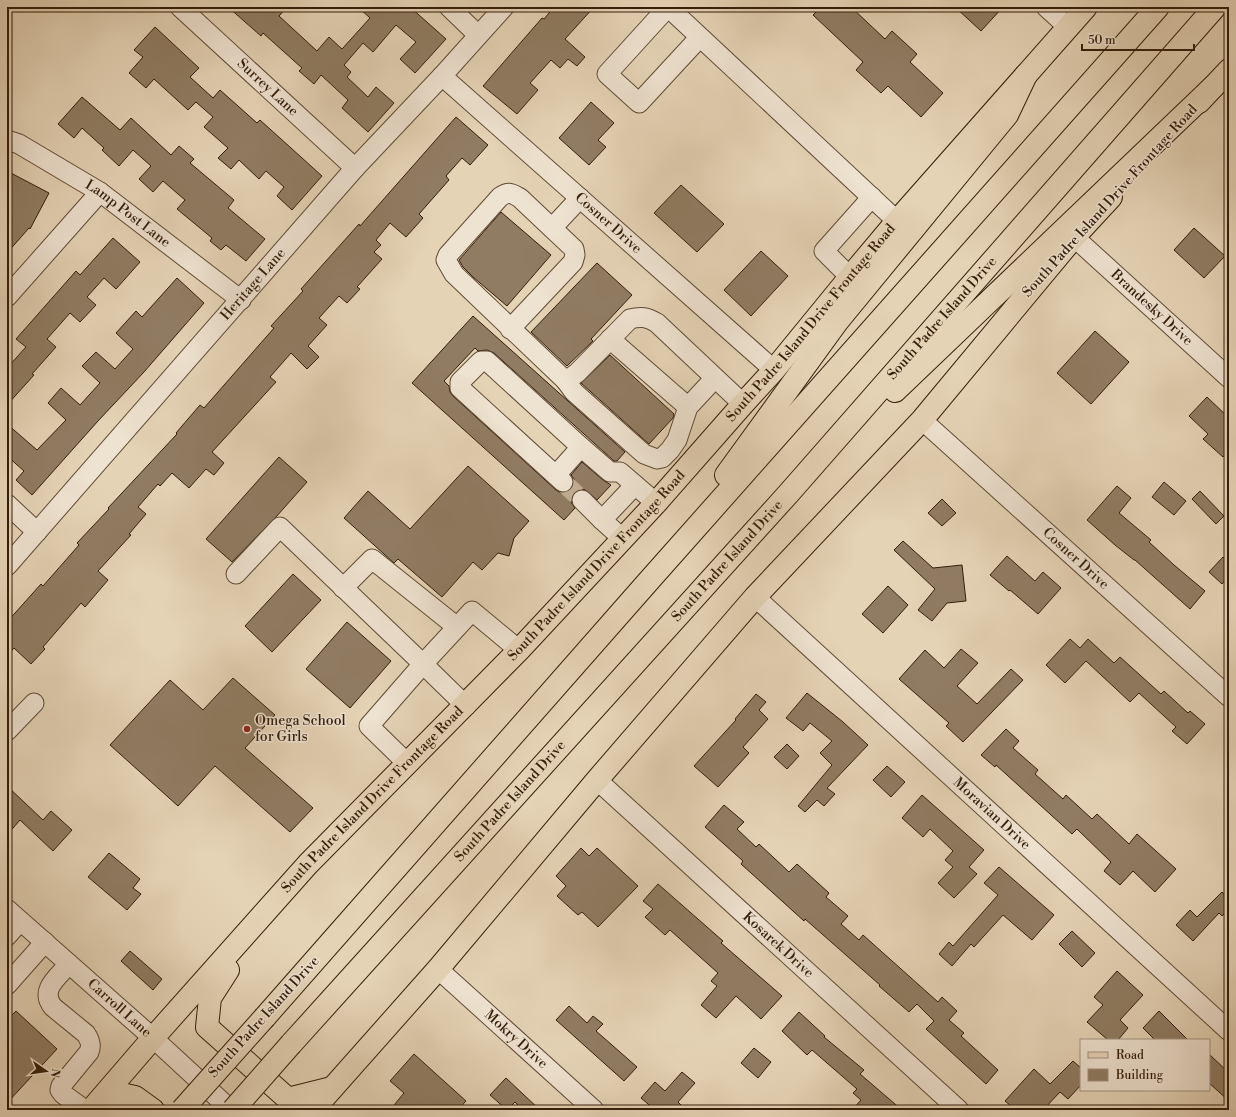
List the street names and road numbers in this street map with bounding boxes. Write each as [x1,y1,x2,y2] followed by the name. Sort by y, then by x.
[233,55,302,120] street label: Surrey Lane
[1019,101,1201,301] street label: South Padre Island Drive Frontage Road
[82,176,174,252] street label: Lamp Post Lane
[571,189,645,258] street label: Cosner Drive
[722,220,900,426] street label: South Padre Island Drive Frontage Road
[217,245,290,324] street label: Heritage Lane
[883,253,1001,384] street label: South Padre Island Drive
[1106,265,1197,350] street label: Brandesky Drive
[504,467,689,665] street label: South Padre Island Drive Frontage Road
[668,497,787,626] street label: South Padre Island Drive
[1039,524,1113,593] street label: Cosner Drive
[277,703,467,897] street label: South Padre Island Drive Frontage Road
[451,737,570,866] street label: South Padre Island Drive
[949,774,1034,854] street label: Moravian Drive
[739,908,817,982] street label: Kosarek Drive
[205,952,323,1082] street label: South Padre Island Drive
[84,975,155,1041] street label: Carroll Lane
[480,1006,551,1073] street label: Mokry Drive

